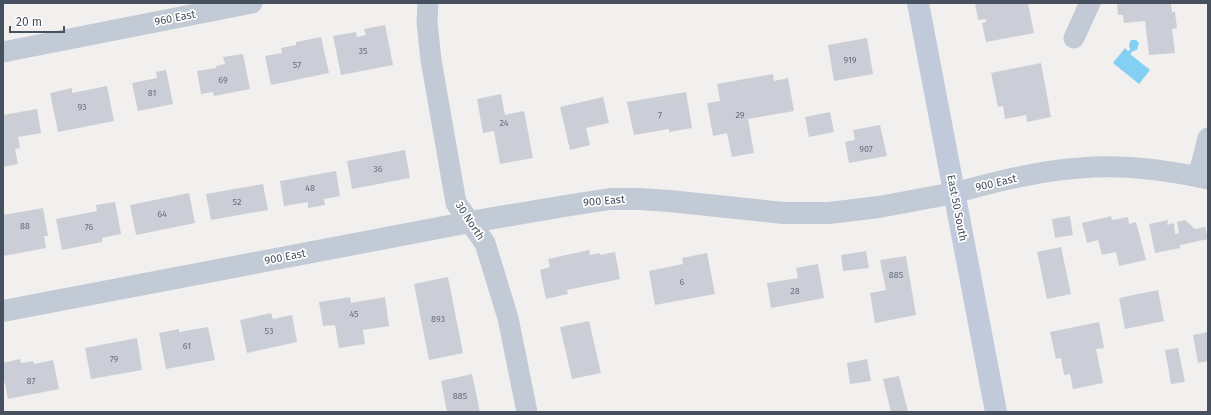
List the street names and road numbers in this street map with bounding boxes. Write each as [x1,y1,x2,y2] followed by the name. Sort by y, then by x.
[153,8,197,28] street label: 960 East
[974,172,1018,194] street label: 900 East
[944,174,970,242] street label: East 50 South
[583,193,625,209] street label: 900 East
[453,199,487,243] street label: 30 North
[263,247,307,267] street label: 900 East

